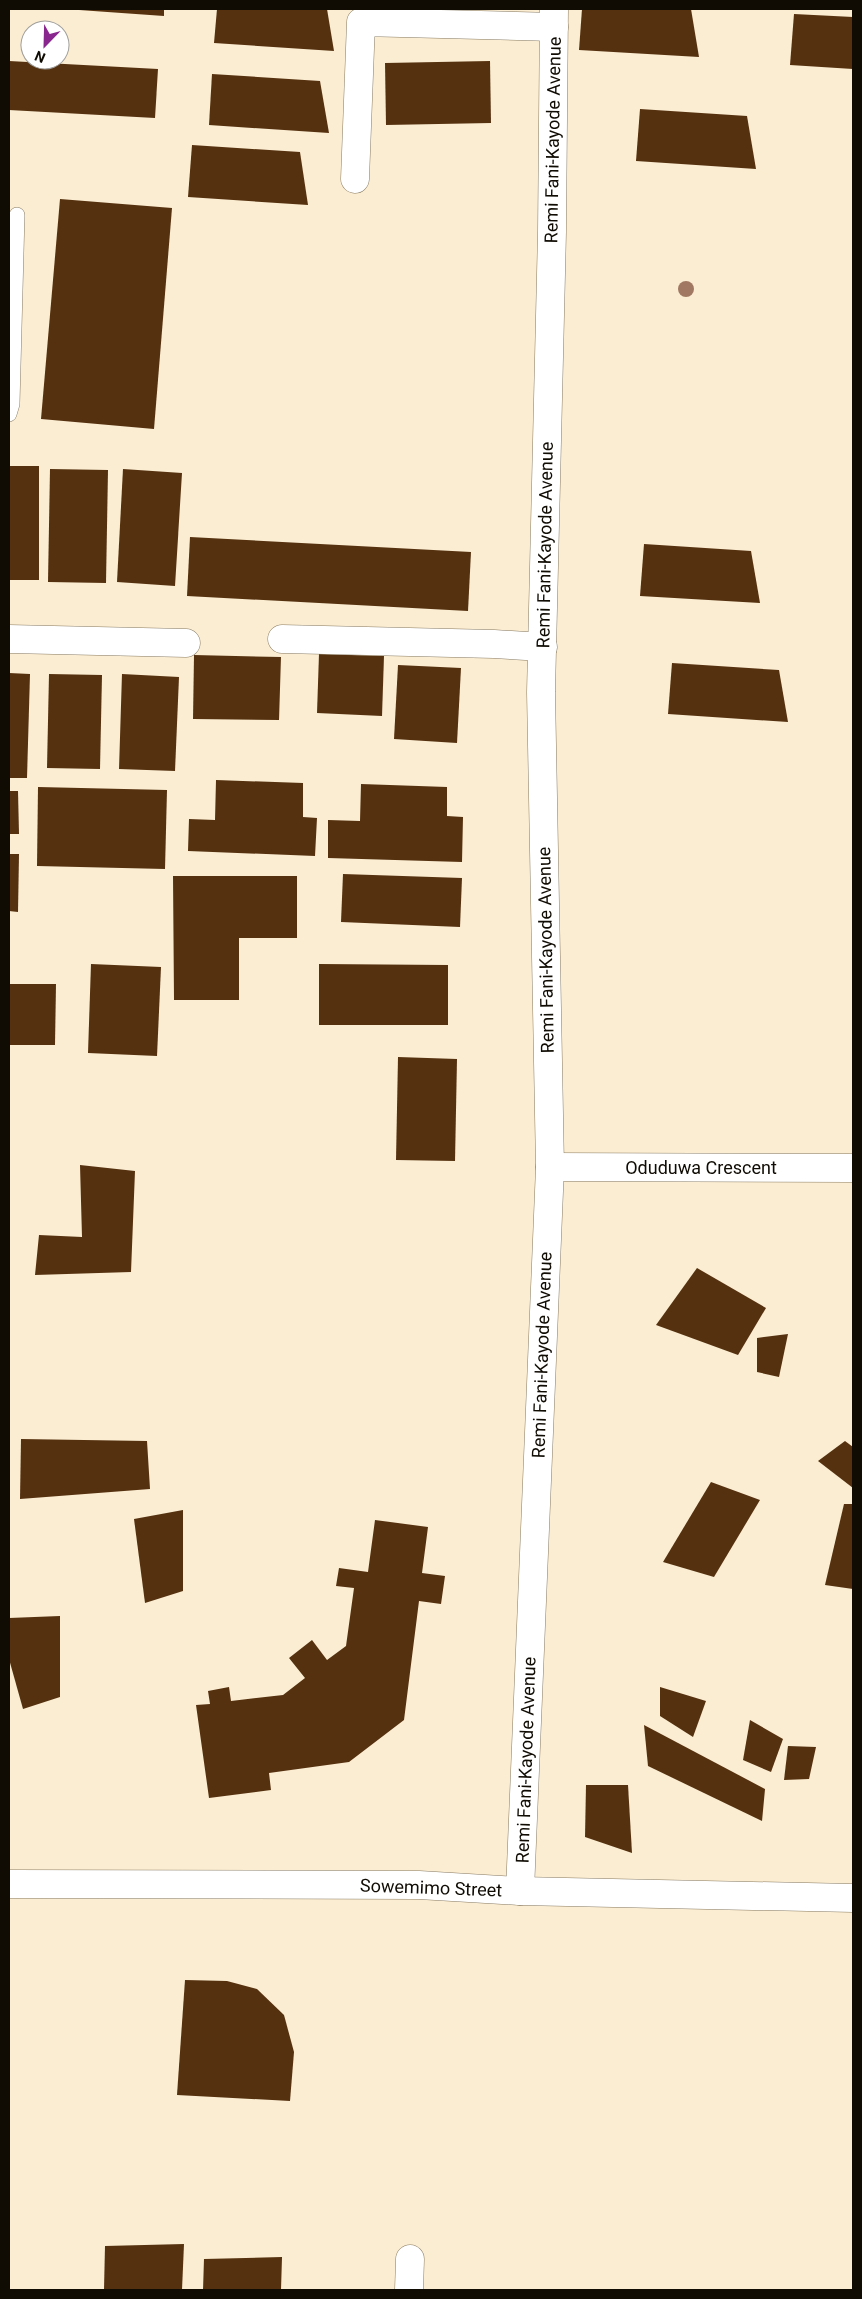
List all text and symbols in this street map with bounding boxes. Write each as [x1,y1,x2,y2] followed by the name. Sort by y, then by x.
[20,20,70,70] north arrow
[540,37,565,243] street label: Remi Fani-Kayode Avenue
[32,48,48,66] text: N
[532,442,557,648] street label: Remi Fani-Kayode Avenue
[533,847,558,1053] street label: Remi Fani-Kayode Avenue
[625,1157,777,1178] street label: Oduduwa Crescent
[527,1251,556,1459] street label: Remi Fani-Kayode Avenue
[511,1656,540,1864] street label: Remi Fani-Kayode Avenue
[360,1875,503,1900] street label: Sowemimo Street

